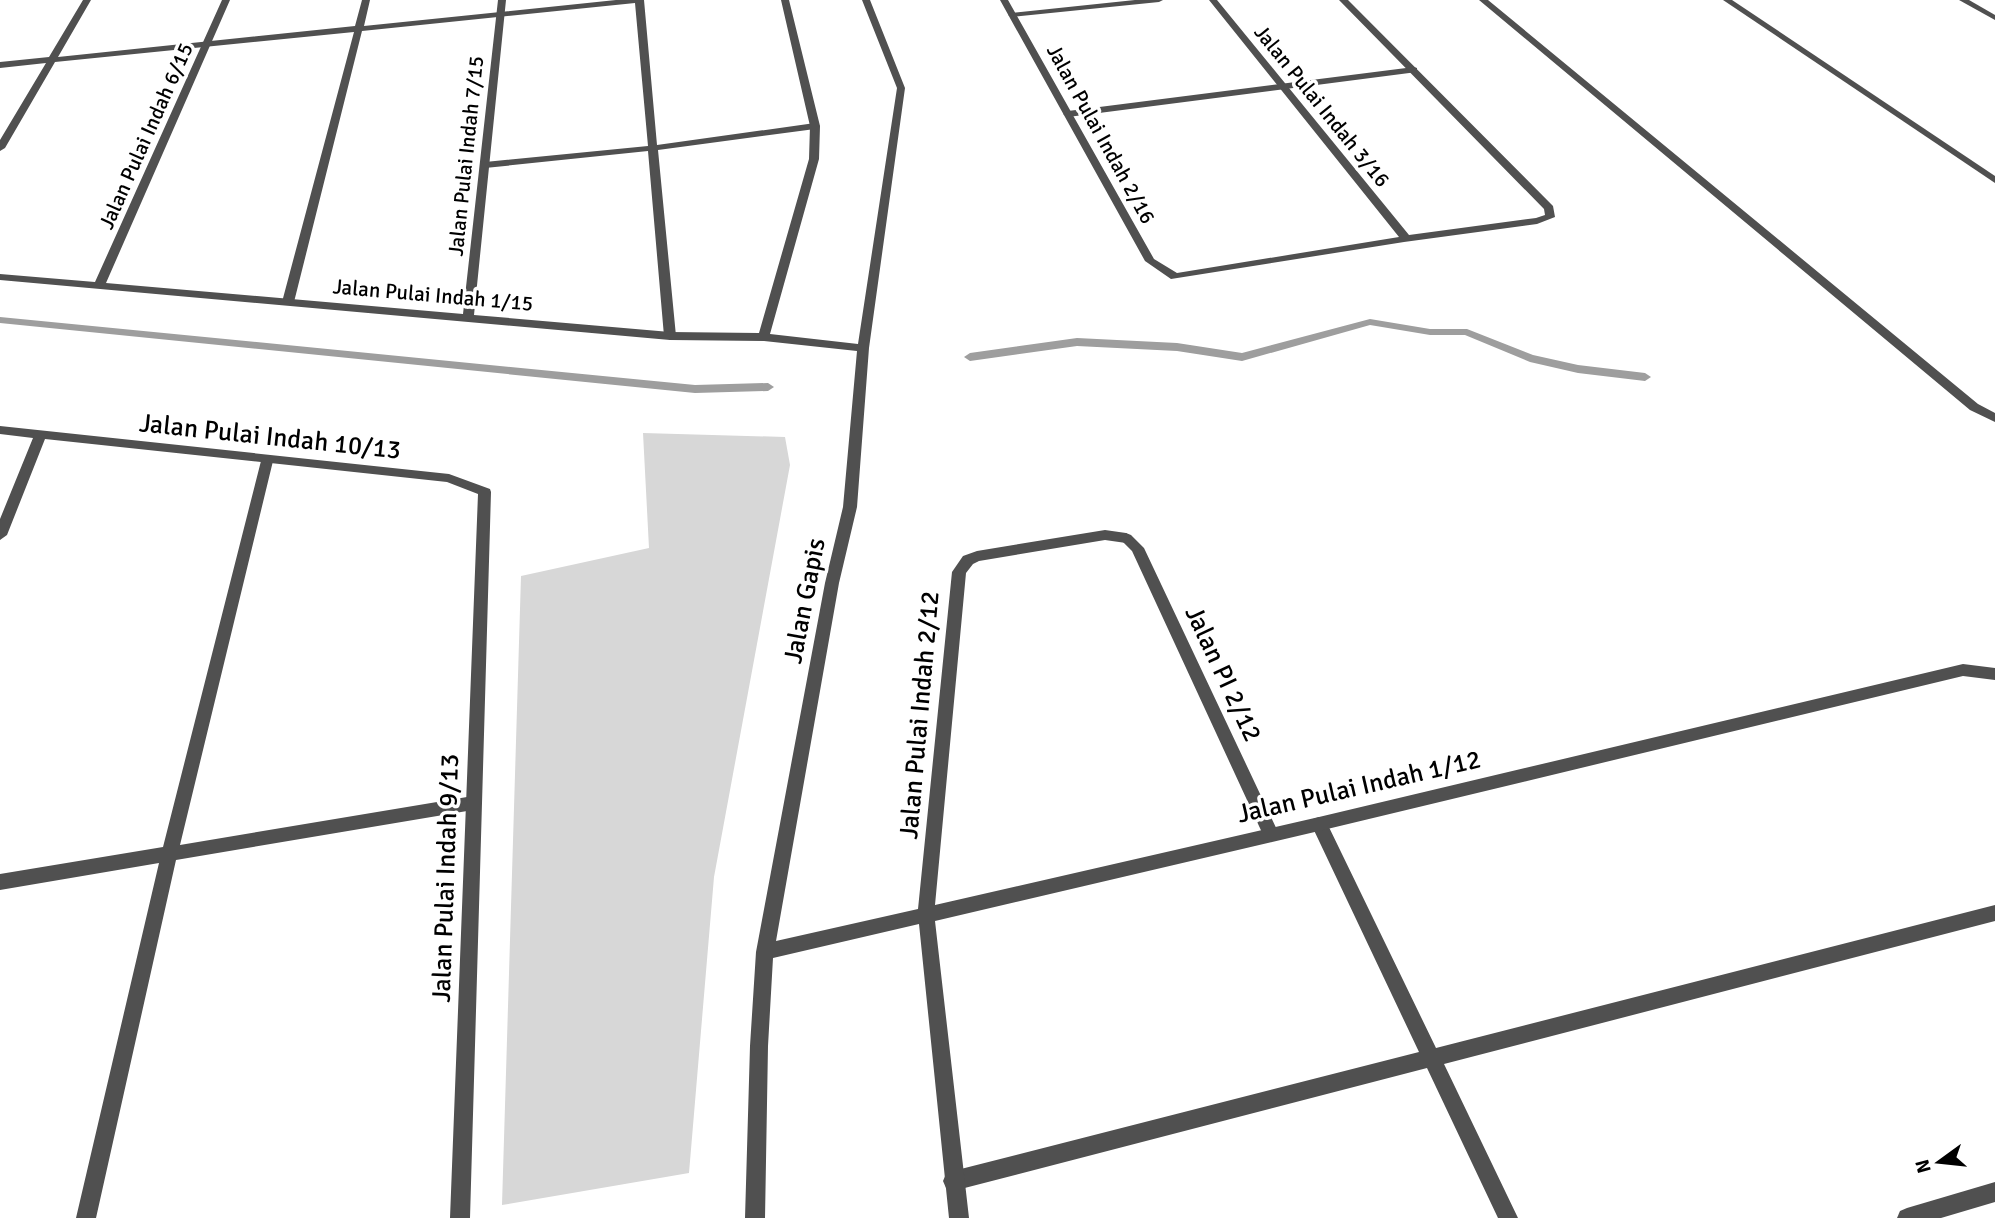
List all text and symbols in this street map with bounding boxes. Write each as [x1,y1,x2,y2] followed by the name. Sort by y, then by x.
[1249,20,1395,192] street label: Jalan Pulai Indah 3/16
[93,39,199,233] street label: Jalan Pulai Indah 6/15
[1041,40,1161,228] street label: Jalan Pulai Indah 2/16
[443,55,489,257] street label: Jalan Pulai Indah 7/15
[332,273,534,317] street label: Jalan Pulai Indah 1/15
[138,407,402,467] street label: Jalan Pulai Indah 10/13
[777,536,833,666] street label: Jalan Gapis
[893,590,947,840] street label: Jalan Pulai Indah 2/12
[1178,601,1268,747] street label: Jalan PI 2/12
[1234,743,1484,831] street label: Jalan Pulai Indah 1/12
[426,753,466,1003] street label: Jalan Pulai Indah 9/13
[1904,1127,1974,1197] north arrow
[1910,1157,1937,1176] text: N

